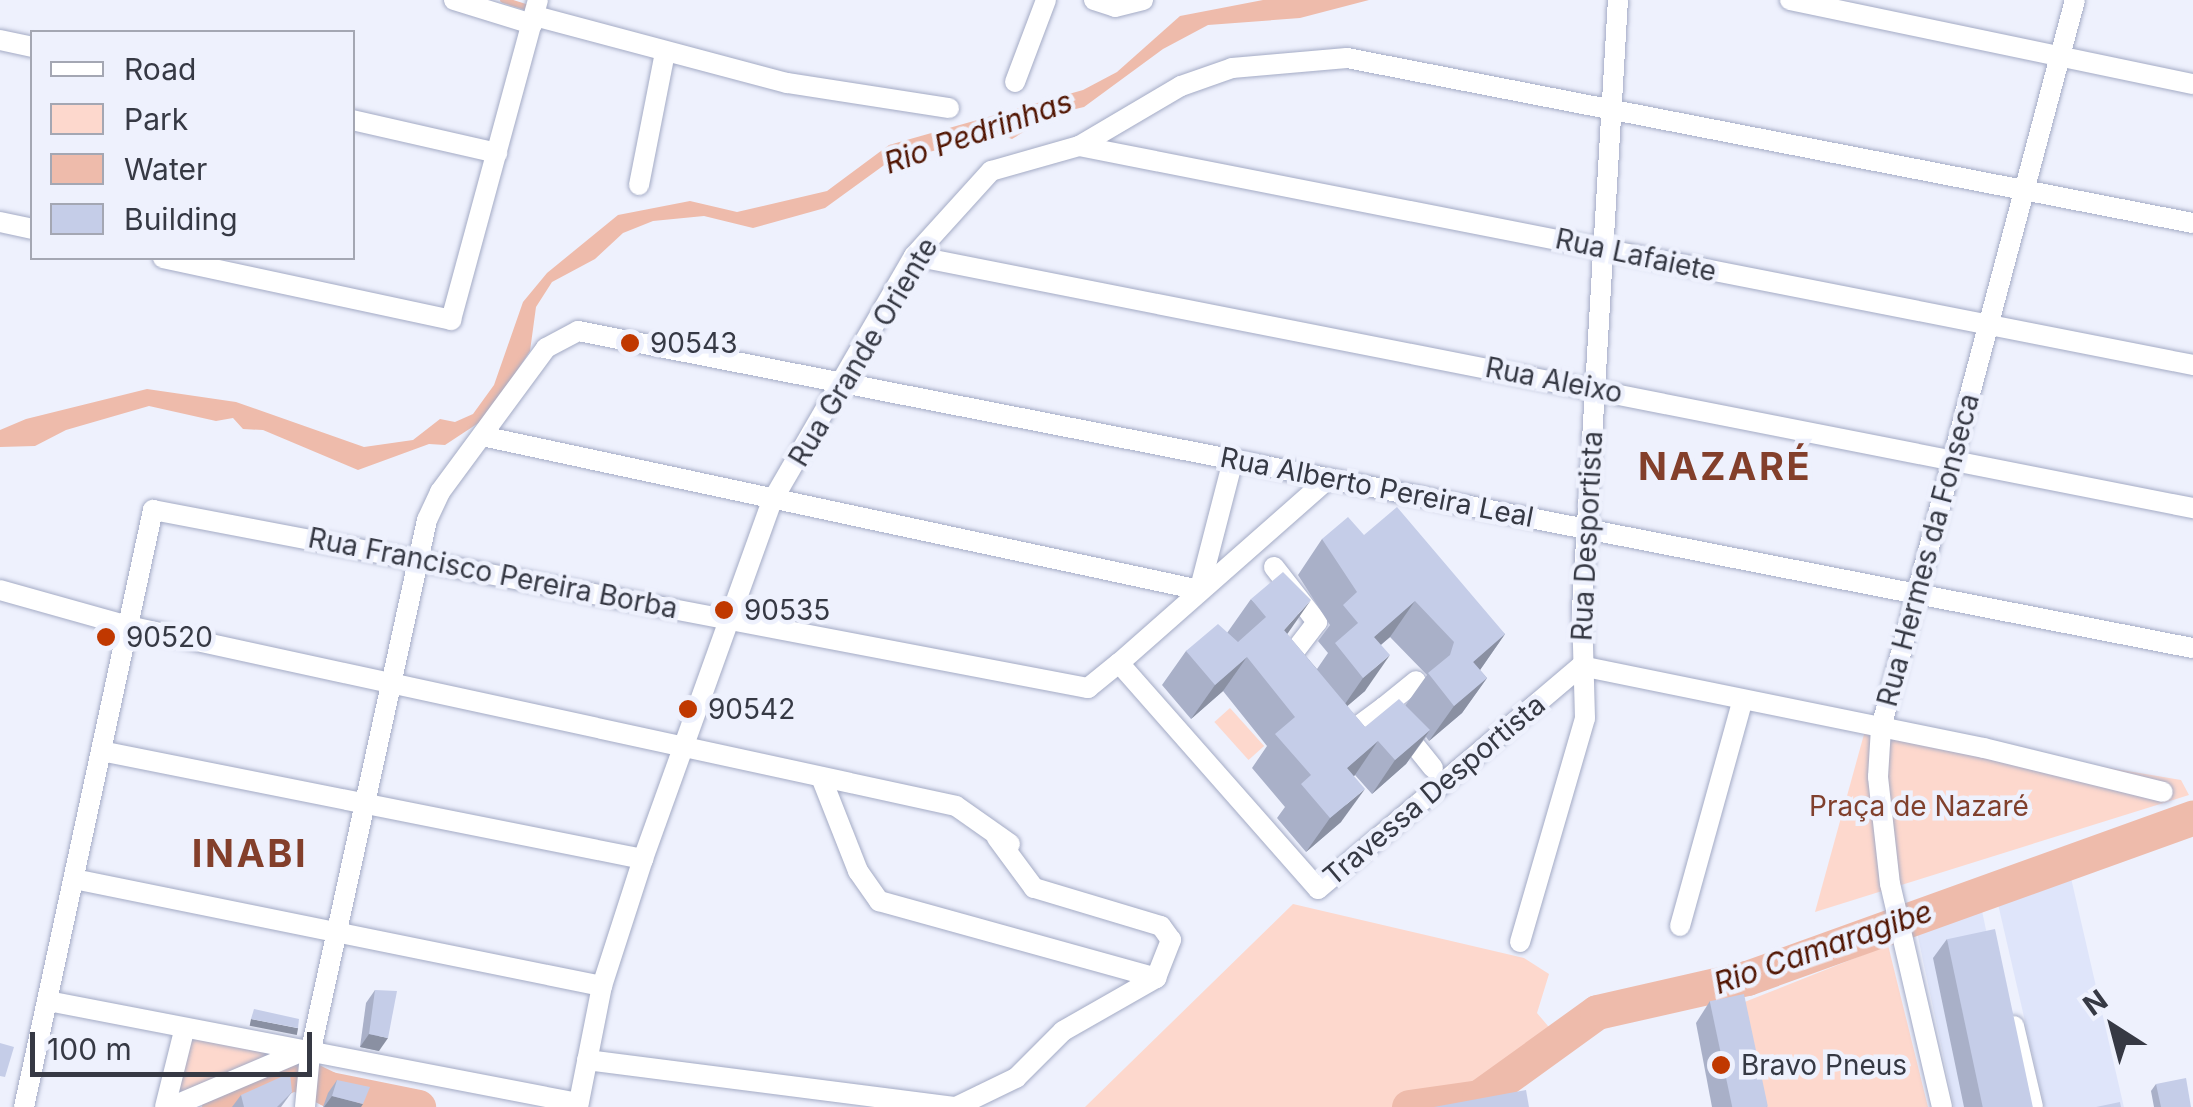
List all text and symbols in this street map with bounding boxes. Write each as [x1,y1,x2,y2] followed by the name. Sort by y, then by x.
[30,30,355,260] legend
[124,51,196,87] text: Road
[879,83,1077,181] water label: Rio Pedrinhas
[124,101,188,137] text: Park
[124,151,207,187] text: Water
[124,201,238,237] text: Building
[1552,222,1720,288] street label: Rua Lafaiete
[782,232,944,472] street label: Rua Grande Oriente
[650,326,737,360] place label: 90543
[619,332,641,354] marker: 90543
[1483,350,1625,410] street label: Rua Aleixo
[1870,390,1986,710] street label: Rua Hermes da Fonseca
[1565,430,1609,642] street label: Rua Desportista
[1217,440,1537,534] street label: Rua Alberto Pereira Leal
[1638,444,1812,490] district label: NAZARÉ
[305,521,681,625] street label: Rua Francisco Pereira Borba
[744,593,830,627] place label: 90535
[713,599,735,621] marker: 90535
[126,620,213,654] place label: 90520
[95,626,117,648] marker: 90520
[1316,687,1552,893] street label: Travessa Desportista
[708,692,795,726] place label: 90542
[677,698,699,720] marker: 90542
[1809,789,2029,823] park label: Praça de Nazaré
[192,831,308,877] district label: INABI
[1709,893,1937,1001] water label: Rio Camaragibe
[2063,977,2163,1077] north arrow
[2077,983,2114,1023] text: N
[35,1012,318,1074] scale bar
[47,1031,132,1067] text: 100 m
[1741,1048,1907,1082] place label: Bravo Pneus
[1710,1054,1732,1076] marker: Bravo Pneus

